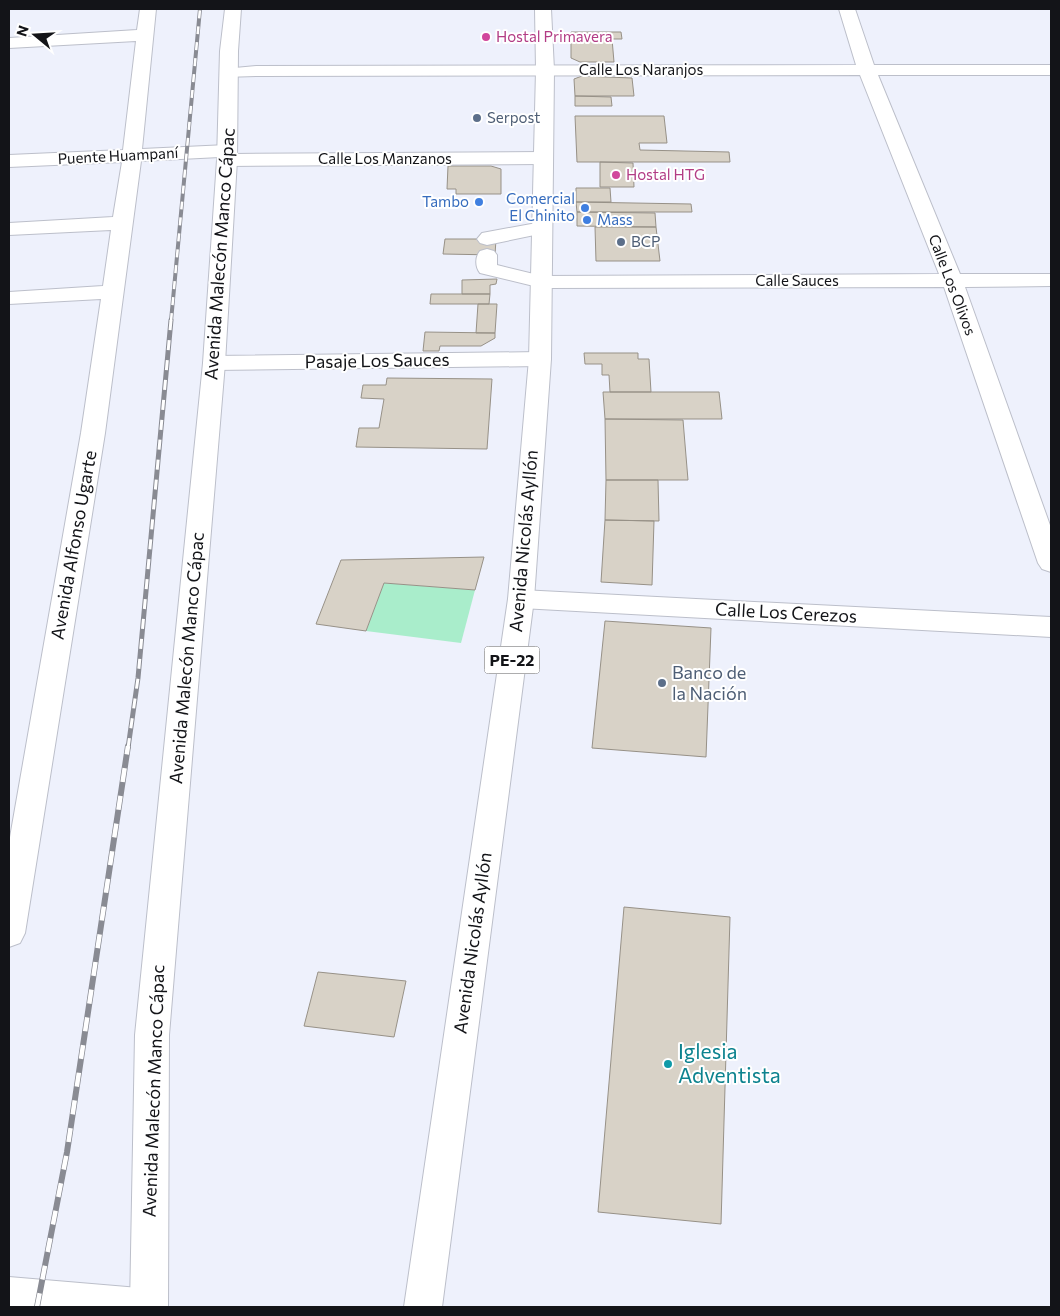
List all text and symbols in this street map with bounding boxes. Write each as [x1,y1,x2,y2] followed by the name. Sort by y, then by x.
[10,10,60,60] north arrow
[12,23,32,38] text: N
[496,27,613,45] place label: Hostal Primavera
[480,31,492,43] marker: Hostal Primavera
[579,60,703,78] street label: Calle Los Naranjos
[487,108,540,126] place label: Serpost
[471,112,483,124] marker: Serpost
[199,127,239,381] street label: Avenida Malecón Manco Cápac
[57,143,180,167] street label: Puente Huampaní
[318,149,452,167] street label: Calle Los Manzanos
[626,165,705,183] place label: Hostal HTG
[610,169,622,181] marker: Hostal HTG
[506,189,575,224] place label: Comercial El Chinito
[422,192,469,210] place label: Tambo
[473,196,485,208] marker: Tambo
[579,202,591,214] marker: Comercial El Chinito
[597,210,633,228] place label: Mass
[581,214,593,226] marker: Mass
[631,232,660,250] place label: BCP
[925,232,981,338] street label: Calle Los Olivos
[615,236,627,248] marker: BCP
[755,271,839,289] street label: Calle Sauces
[304,348,450,372] street label: Pasaje Los Sauces
[46,449,100,641] street label: Avenida Alfonso Ugarte
[504,449,542,633] street label: Avenida Nicolás Ayllón
[164,531,208,785] street label: Avenida Malecón Manco Cápac
[714,597,858,627] street label: Calle Los Cerezos
[484,646,540,674] road number: PE-22
[672,661,747,704] place label: Banco de la Nación
[656,677,668,689] marker: Banco de la Nación
[448,851,496,1035] street label: Avenida Nicolás Ayllón
[138,964,168,1218] street label: Avenida Malecón Manco Cápac
[678,1038,781,1087] place label: Iglesia Adventista
[662,1058,674,1070] marker: Iglesia Adventista

